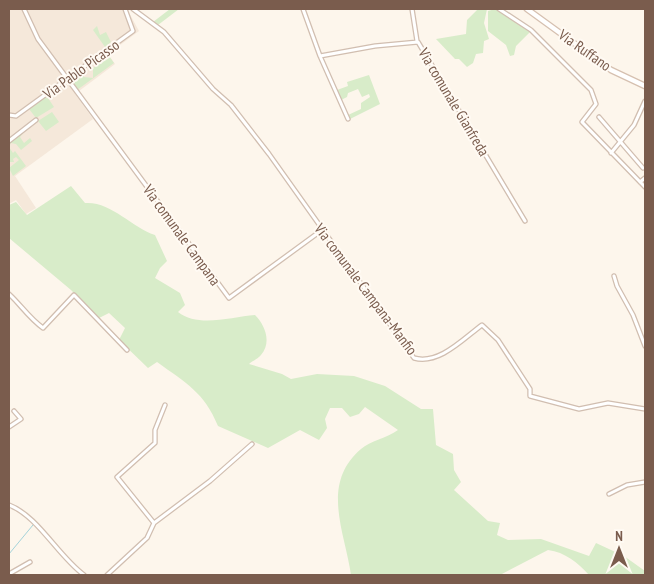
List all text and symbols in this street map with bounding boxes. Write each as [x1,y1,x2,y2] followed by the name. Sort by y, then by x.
[554,24,615,75] street label: Via Ruffano
[38,35,123,104] street label: Via Pablo Picasso
[414,44,494,159] street label: Via comunale Gianfreda
[138,180,225,289] street label: Via comunale Campana
[310,219,422,359] street label: Via comunale Campana-Manfio
[594,524,644,574] north arrow
[615,527,623,545] text: N

